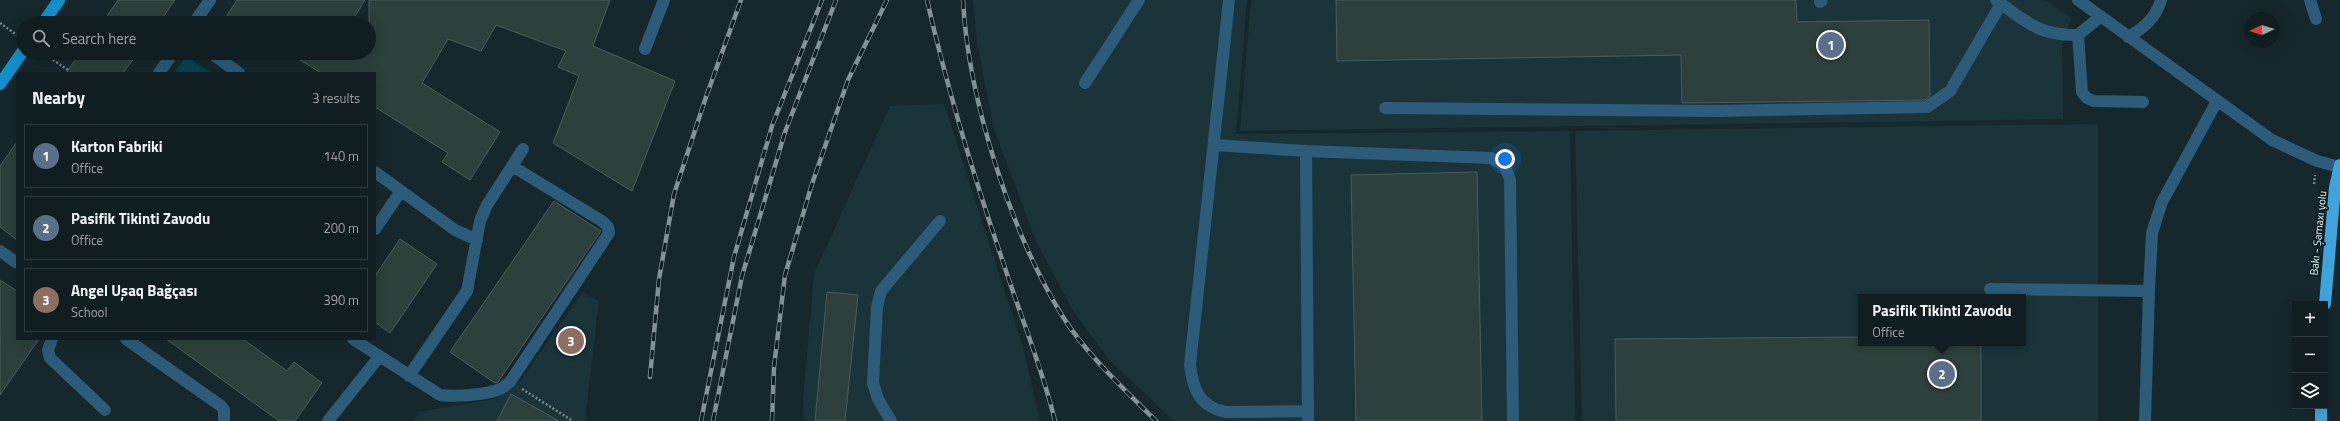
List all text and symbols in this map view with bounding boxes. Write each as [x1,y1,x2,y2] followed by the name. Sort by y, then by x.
[2244,12,2280,48] north arrow
[16,16,376,60] search box
[30,27,52,49] icon: search
[62,27,136,50] text: Search here
[1818,30,1844,60] pin: 1
[32,85,85,111] text: Nearby
[312,88,360,108] text: 3 results
[71,135,163,158] text: Karton Fabriki
[42,146,50,166] text: 1
[323,146,359,166] text: 140 m
[1495,149,1515,169] your location
[71,158,103,178] text: Office
[2306,190,2330,276] street label: Bakı - Şamaxı yolu
[71,207,210,230] text: Pasifik Tikinti Zavodu
[42,218,50,238] text: 2
[323,218,359,238] text: 200 m
[71,230,103,250] text: Office
[71,279,197,302] text: Angel Uşaq Bağçası
[42,290,50,310] text: 3
[323,290,359,310] text: 390 m
[1858,294,2026,346] popup
[1872,299,2012,322] text: Pasifik Tikinti Zavodu
[2292,301,2328,409] map controls
[2292,301,2328,337] button: +
[71,302,107,322] text: School
[1872,322,1905,342] text: Office
[558,326,584,356] pin: 3
[2292,337,2328,373] button: −
[1929,359,1955,389] pin: 2
[2292,373,2328,409] button: layers

